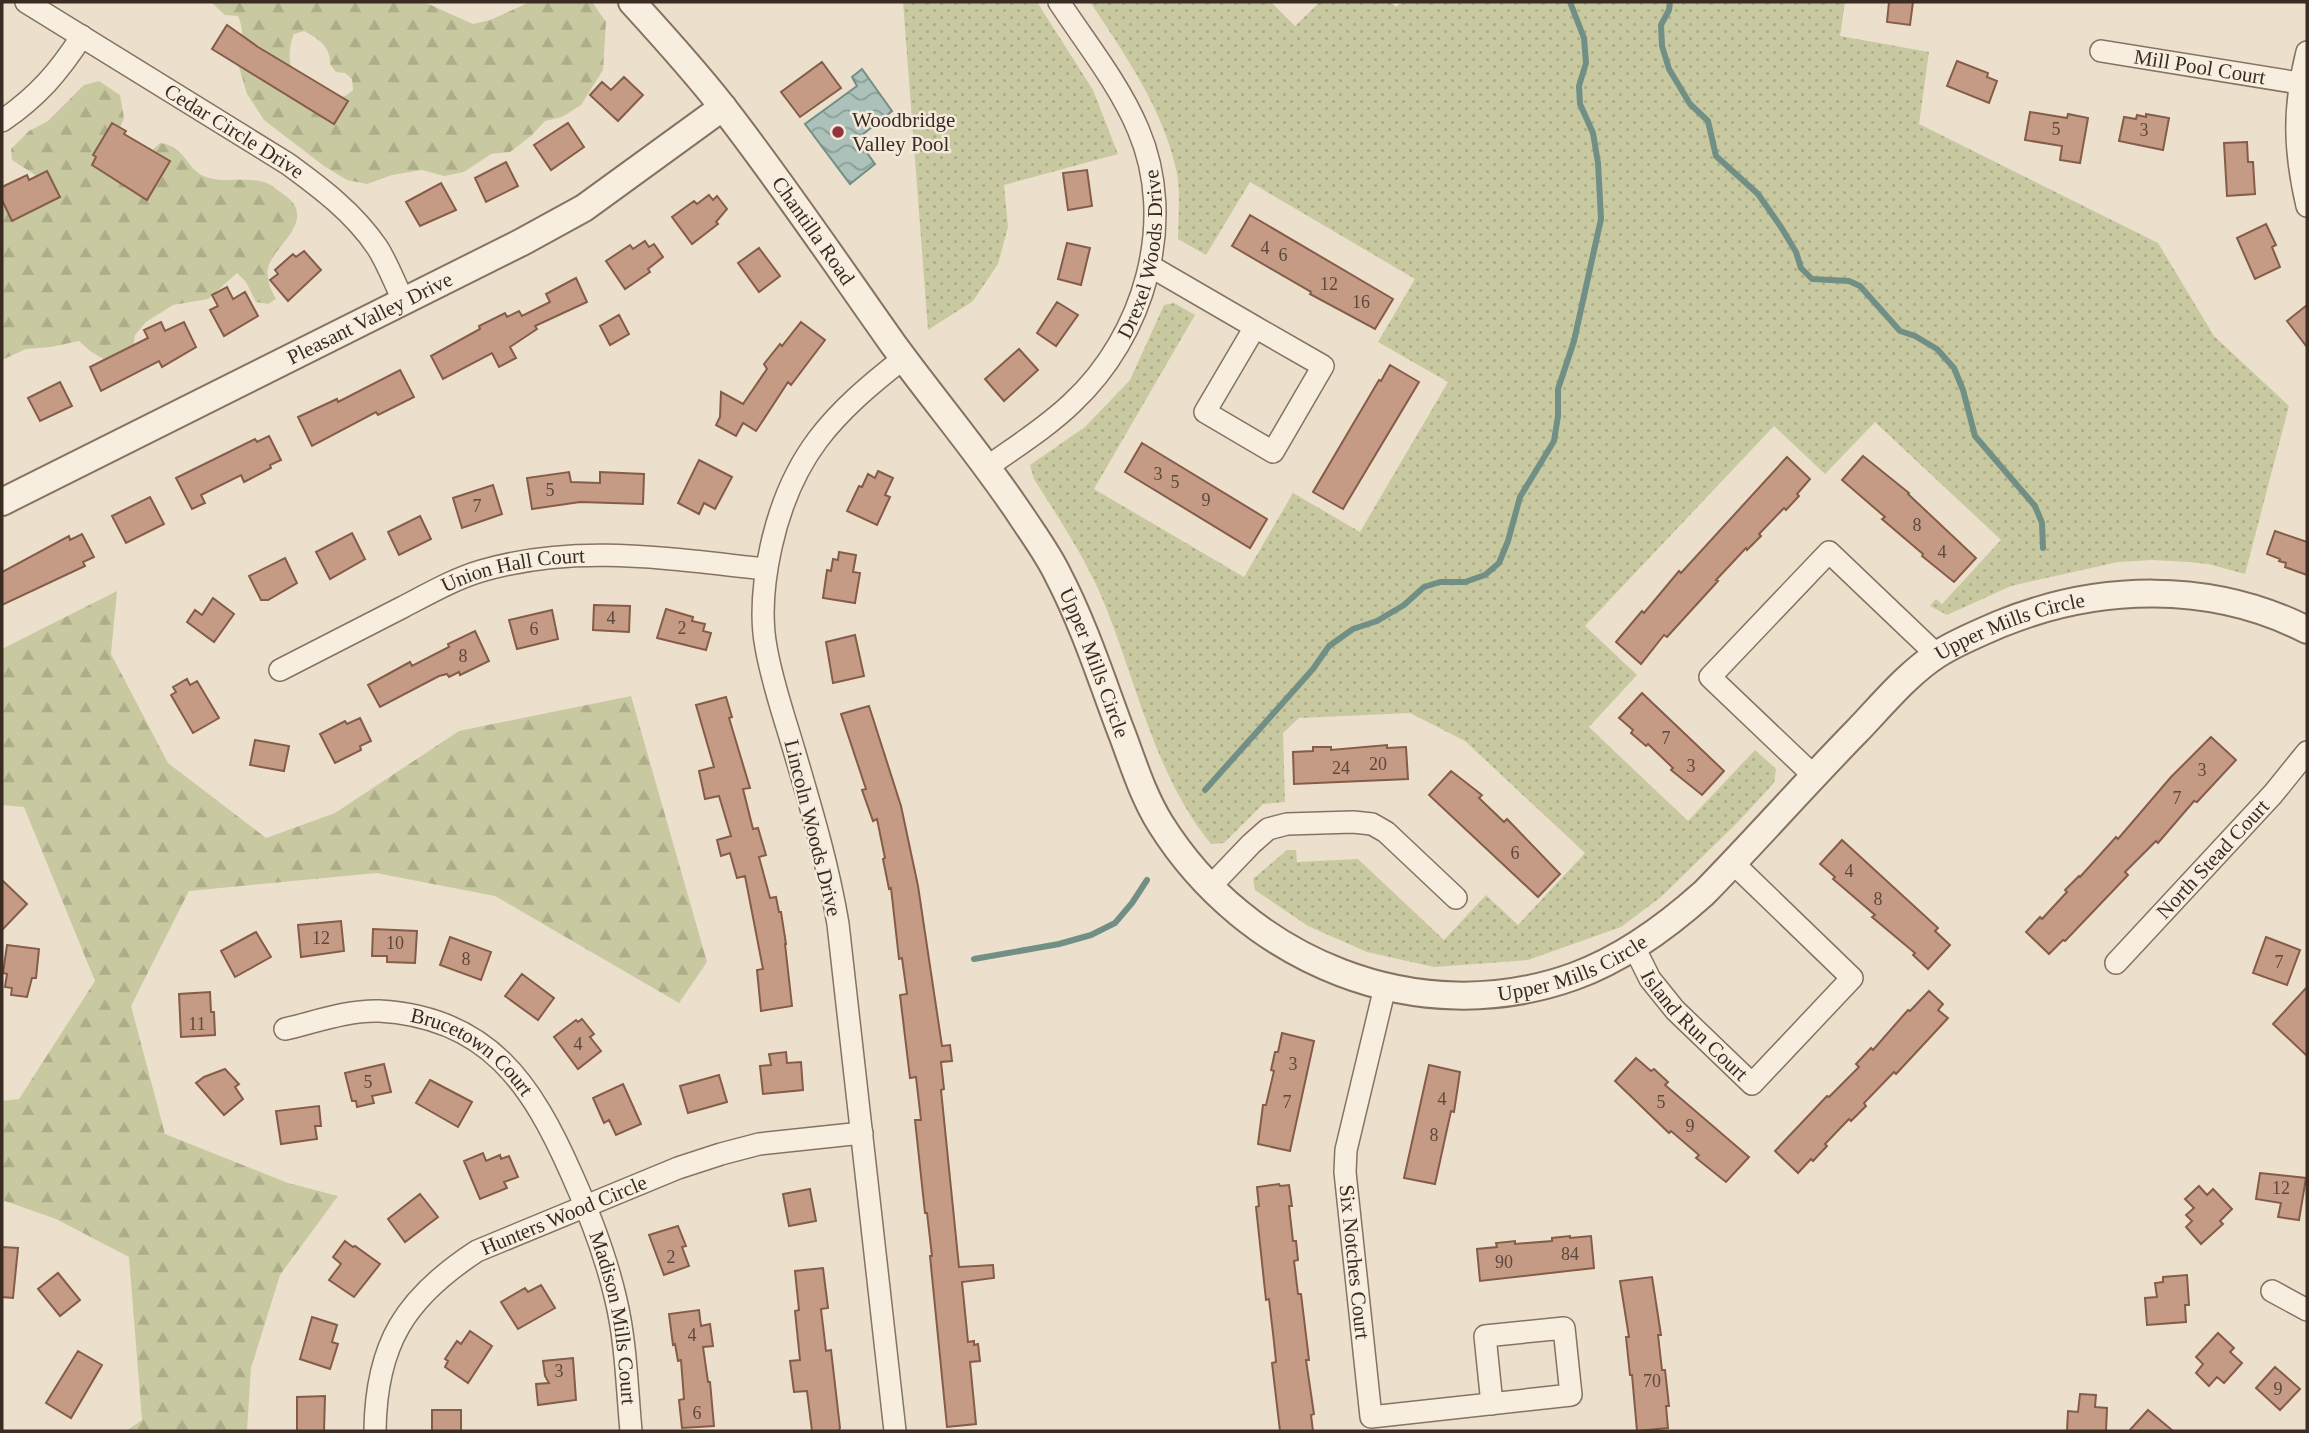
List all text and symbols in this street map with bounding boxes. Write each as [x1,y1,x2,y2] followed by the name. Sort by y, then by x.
[2132,44,2267,89] street label: Mill Pool Court
[160,79,309,184] street label: Cedar Circle Drive
[852,108,955,156] place label: Woodbridge Valley Pool
[2052,119,2061,139] house number: 5
[2140,120,2149,140] house number: 3
[830,124,846,140] marker: Woodbridge Valley Pool
[1112,168,1167,343] street label: Drexel Woods Drive
[767,172,860,290] street label: Chantilla Road
[1261,238,1270,258] house number: 4
[1279,245,1288,265] house number: 6
[283,267,456,370] street label: Pleasant Valley Drive
[1320,274,1338,294] house number: 12
[1352,292,1370,312] house number: 16
[1154,464,1163,484] house number: 3
[1171,472,1180,492] house number: 5
[546,480,555,500] house number: 5
[1202,490,1211,510] house number: 9
[473,496,482,516] house number: 7
[1913,515,1922,535] house number: 8
[1938,542,1947,562] house number: 4
[437,543,585,597] street label: Union Hall Court
[1054,584,1134,741] street label: Upper Mills Circle
[1930,588,2087,665] street label: Upper Mills Circle
[607,608,616,628] house number: 4
[678,618,687,638] house number: 2
[530,619,539,639] house number: 6
[459,646,468,666] house number: 8
[1662,728,1671,748] house number: 7
[779,737,847,919] street label: Lincoln Woods Drive
[1369,754,1387,774] house number: 20
[1687,756,1696,776] house number: 3
[1332,758,1350,778] house number: 24
[2198,760,2207,780] house number: 3
[2173,788,2182,808] house number: 7
[2151,794,2274,924] street label: North Stead Court
[1511,843,1520,863] house number: 6
[1845,861,1854,881] house number: 4
[1874,889,1883,909] house number: 8
[312,928,330,948] house number: 12
[1496,930,1652,1006] street label: Upper Mills Circle
[386,933,404,953] house number: 10
[462,949,471,969] house number: 8
[2275,952,2284,972] house number: 7
[1636,966,1753,1086] street label: Island Run Court
[408,1003,538,1101] street label: Brucetown Court
[188,1014,206,1034] house number: 11
[574,1034,583,1054] house number: 4
[1289,1054,1298,1074] house number: 3
[364,1072,373,1092] house number: 5
[1438,1089,1447,1109] house number: 4
[1283,1092,1292,1112] house number: 7
[1657,1092,1666,1112] house number: 5
[1686,1116,1695,1136] house number: 9
[1430,1125,1439,1145] house number: 8
[477,1170,651,1260] street label: Hunters Wood Circle
[2272,1178,2290,1198] house number: 12
[1334,1183,1375,1340] street label: Six Notches Court
[584,1228,641,1406] street label: Madison Mills Court
[1561,1244,1579,1264] house number: 84
[667,1247,676,1267] house number: 2
[1495,1252,1513,1272] house number: 90
[688,1325,697,1345] house number: 4
[555,1361,564,1381] house number: 3
[1643,1371,1661,1391] house number: 70
[2274,1379,2283,1399] house number: 9
[693,1403,702,1423] house number: 6

